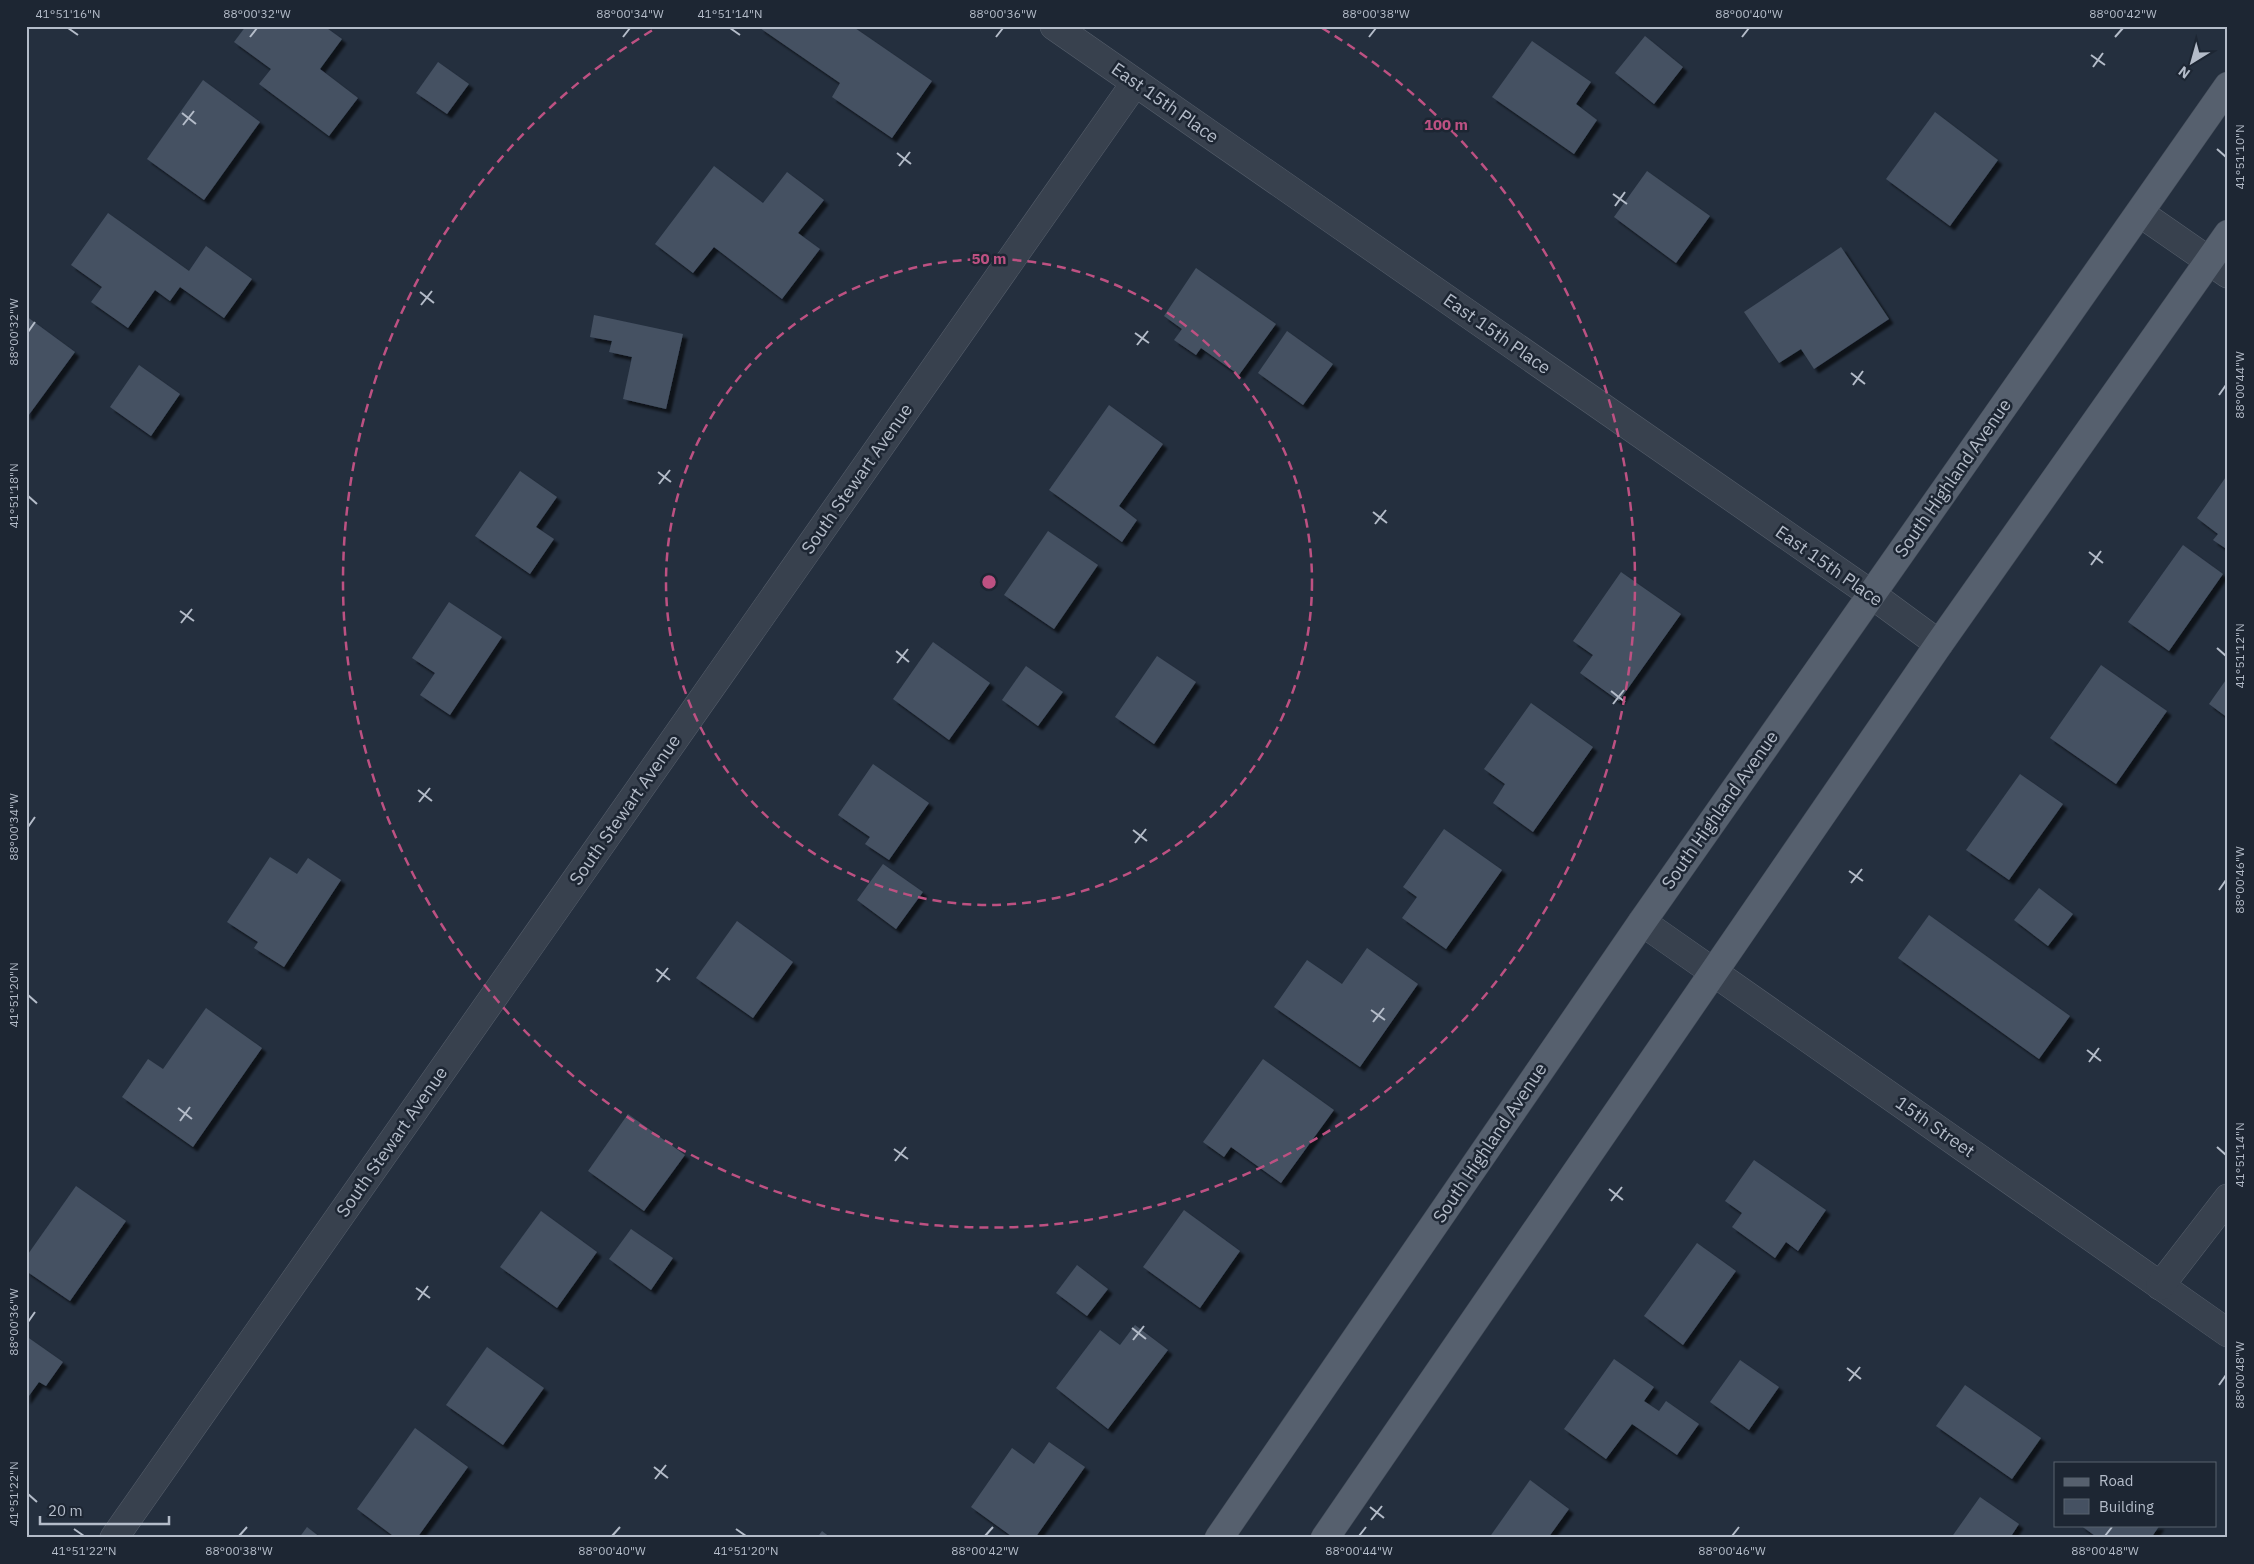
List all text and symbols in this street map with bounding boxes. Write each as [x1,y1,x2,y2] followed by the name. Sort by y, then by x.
[35,6,101,21] text: 41°51'16"N
[223,6,291,21] text: 88°00'32"W
[596,6,664,21] text: 88°00'34"W
[697,6,763,21] text: 41°51'14"N
[969,6,1037,21] text: 88°00'36"W
[1342,6,1410,21] text: 88°00'38"W
[1715,6,1783,21] text: 88°00'40"W
[2089,6,2157,21] text: 88°00'42"W
[2166,38,2216,88] north arrow
[1107,57,1224,148] street label: East 15th Place
[2175,62,2194,83] text: N
[1424,115,1468,134] text: 100 m
[2232,124,2247,190] text: 41°51'10"N
[972,249,1006,268] text: 50 m
[1439,288,1556,379] street label: East 15th Place
[6,298,21,366] text: 88°00'32"W
[2232,351,2247,419] text: 88°00'44"W
[1889,394,2016,561] street label: South Highland Avenue
[796,399,917,558] street label: South Stewart Avenue
[6,463,21,529] text: 41°51'18"N
[1771,520,1888,611] street label: East 15th Place
[980,573,998,591] centre of rings
[2232,623,2247,689] text: 41°51'12"N
[1656,726,1783,893] street label: South Highland Avenue
[564,730,685,889] street label: South Stewart Avenue
[6,793,21,861] text: 88°00'34"W
[2232,846,2247,914] text: 88°00'46"W
[6,962,21,1028] text: 41°51'20"N
[1427,1058,1552,1227] street label: South Highland Avenue
[331,1062,452,1221] street label: South Stewart Avenue
[1891,1091,1979,1162] street label: 15th Street
[2232,1122,2247,1188] text: 41°51'14"N
[6,1288,21,1356] text: 88°00'36"W
[2232,1341,2247,1409] text: 88°00'48"W
[6,1461,21,1527] text: 41°51'22"N
[2054,1462,2216,1526] legend
[2099,1471,2134,1490] text: Road
[40,1494,169,1526] scale bar
[2099,1497,2154,1516] text: Building
[48,1501,83,1520] text: 20 m
[51,1543,117,1558] text: 41°51'22"N
[205,1543,273,1558] text: 88°00'38"W
[578,1543,646,1558] text: 88°00'40"W
[713,1543,779,1558] text: 41°51'20"N
[951,1543,1019,1558] text: 88°00'42"W
[1325,1543,1393,1558] text: 88°00'44"W
[1698,1543,1766,1558] text: 88°00'46"W
[2071,1543,2139,1558] text: 88°00'48"W

